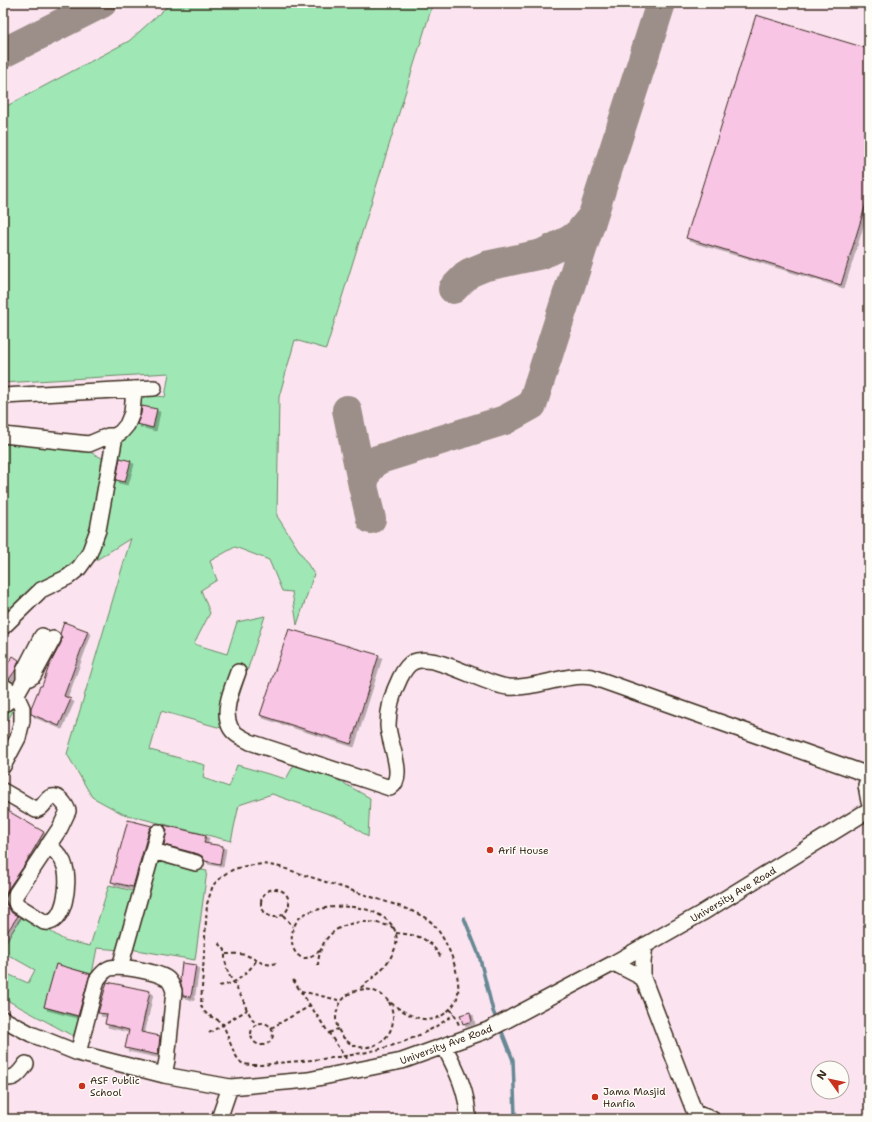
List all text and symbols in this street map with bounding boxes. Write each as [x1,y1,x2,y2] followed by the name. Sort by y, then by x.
[498,844,549,857] place label: Arif House
[485,845,495,855] marker: Arif House
[688,863,779,925] street label: University Ave Road
[398,1021,495,1067] street label: University Ave Road
[810,1060,850,1100] north arrow
[813,1067,831,1083] text: N
[90,1074,140,1099] place label: ASF Public School
[77,1081,87,1091] marker: ASF Public School
[603,1085,666,1110] place label: Jama Masjid Hanfia
[590,1092,600,1102] marker: Jama Masjid Hanfia

